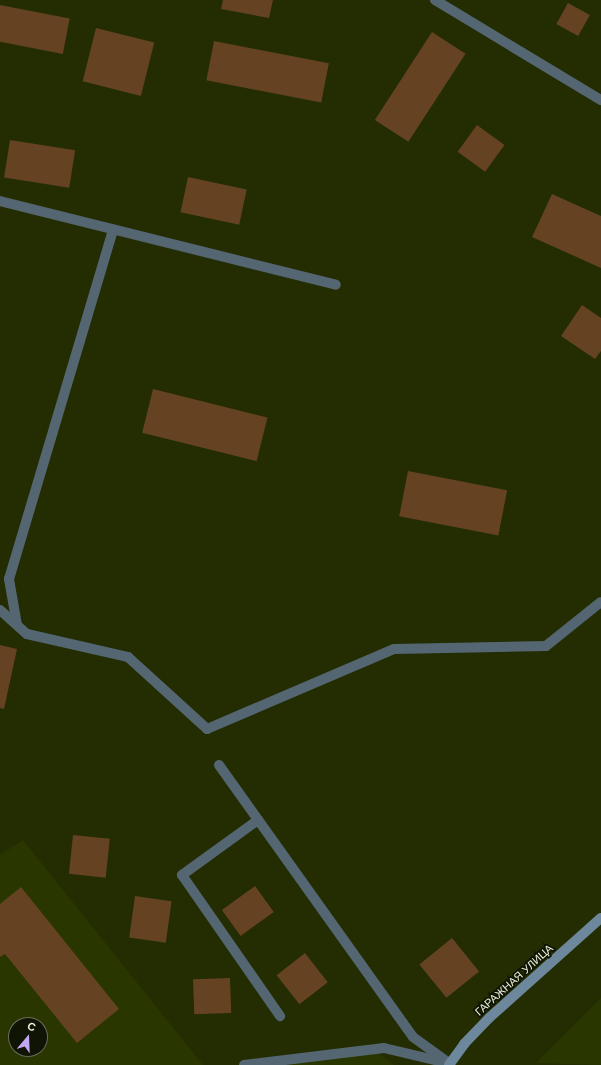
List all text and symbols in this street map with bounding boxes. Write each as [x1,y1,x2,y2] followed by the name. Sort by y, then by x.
[472,942,556,1018] street label: ГАРАЖНАЯ УЛИЦА
[8,1017,48,1057] north arrow
[26,1020,37,1034] text: С

